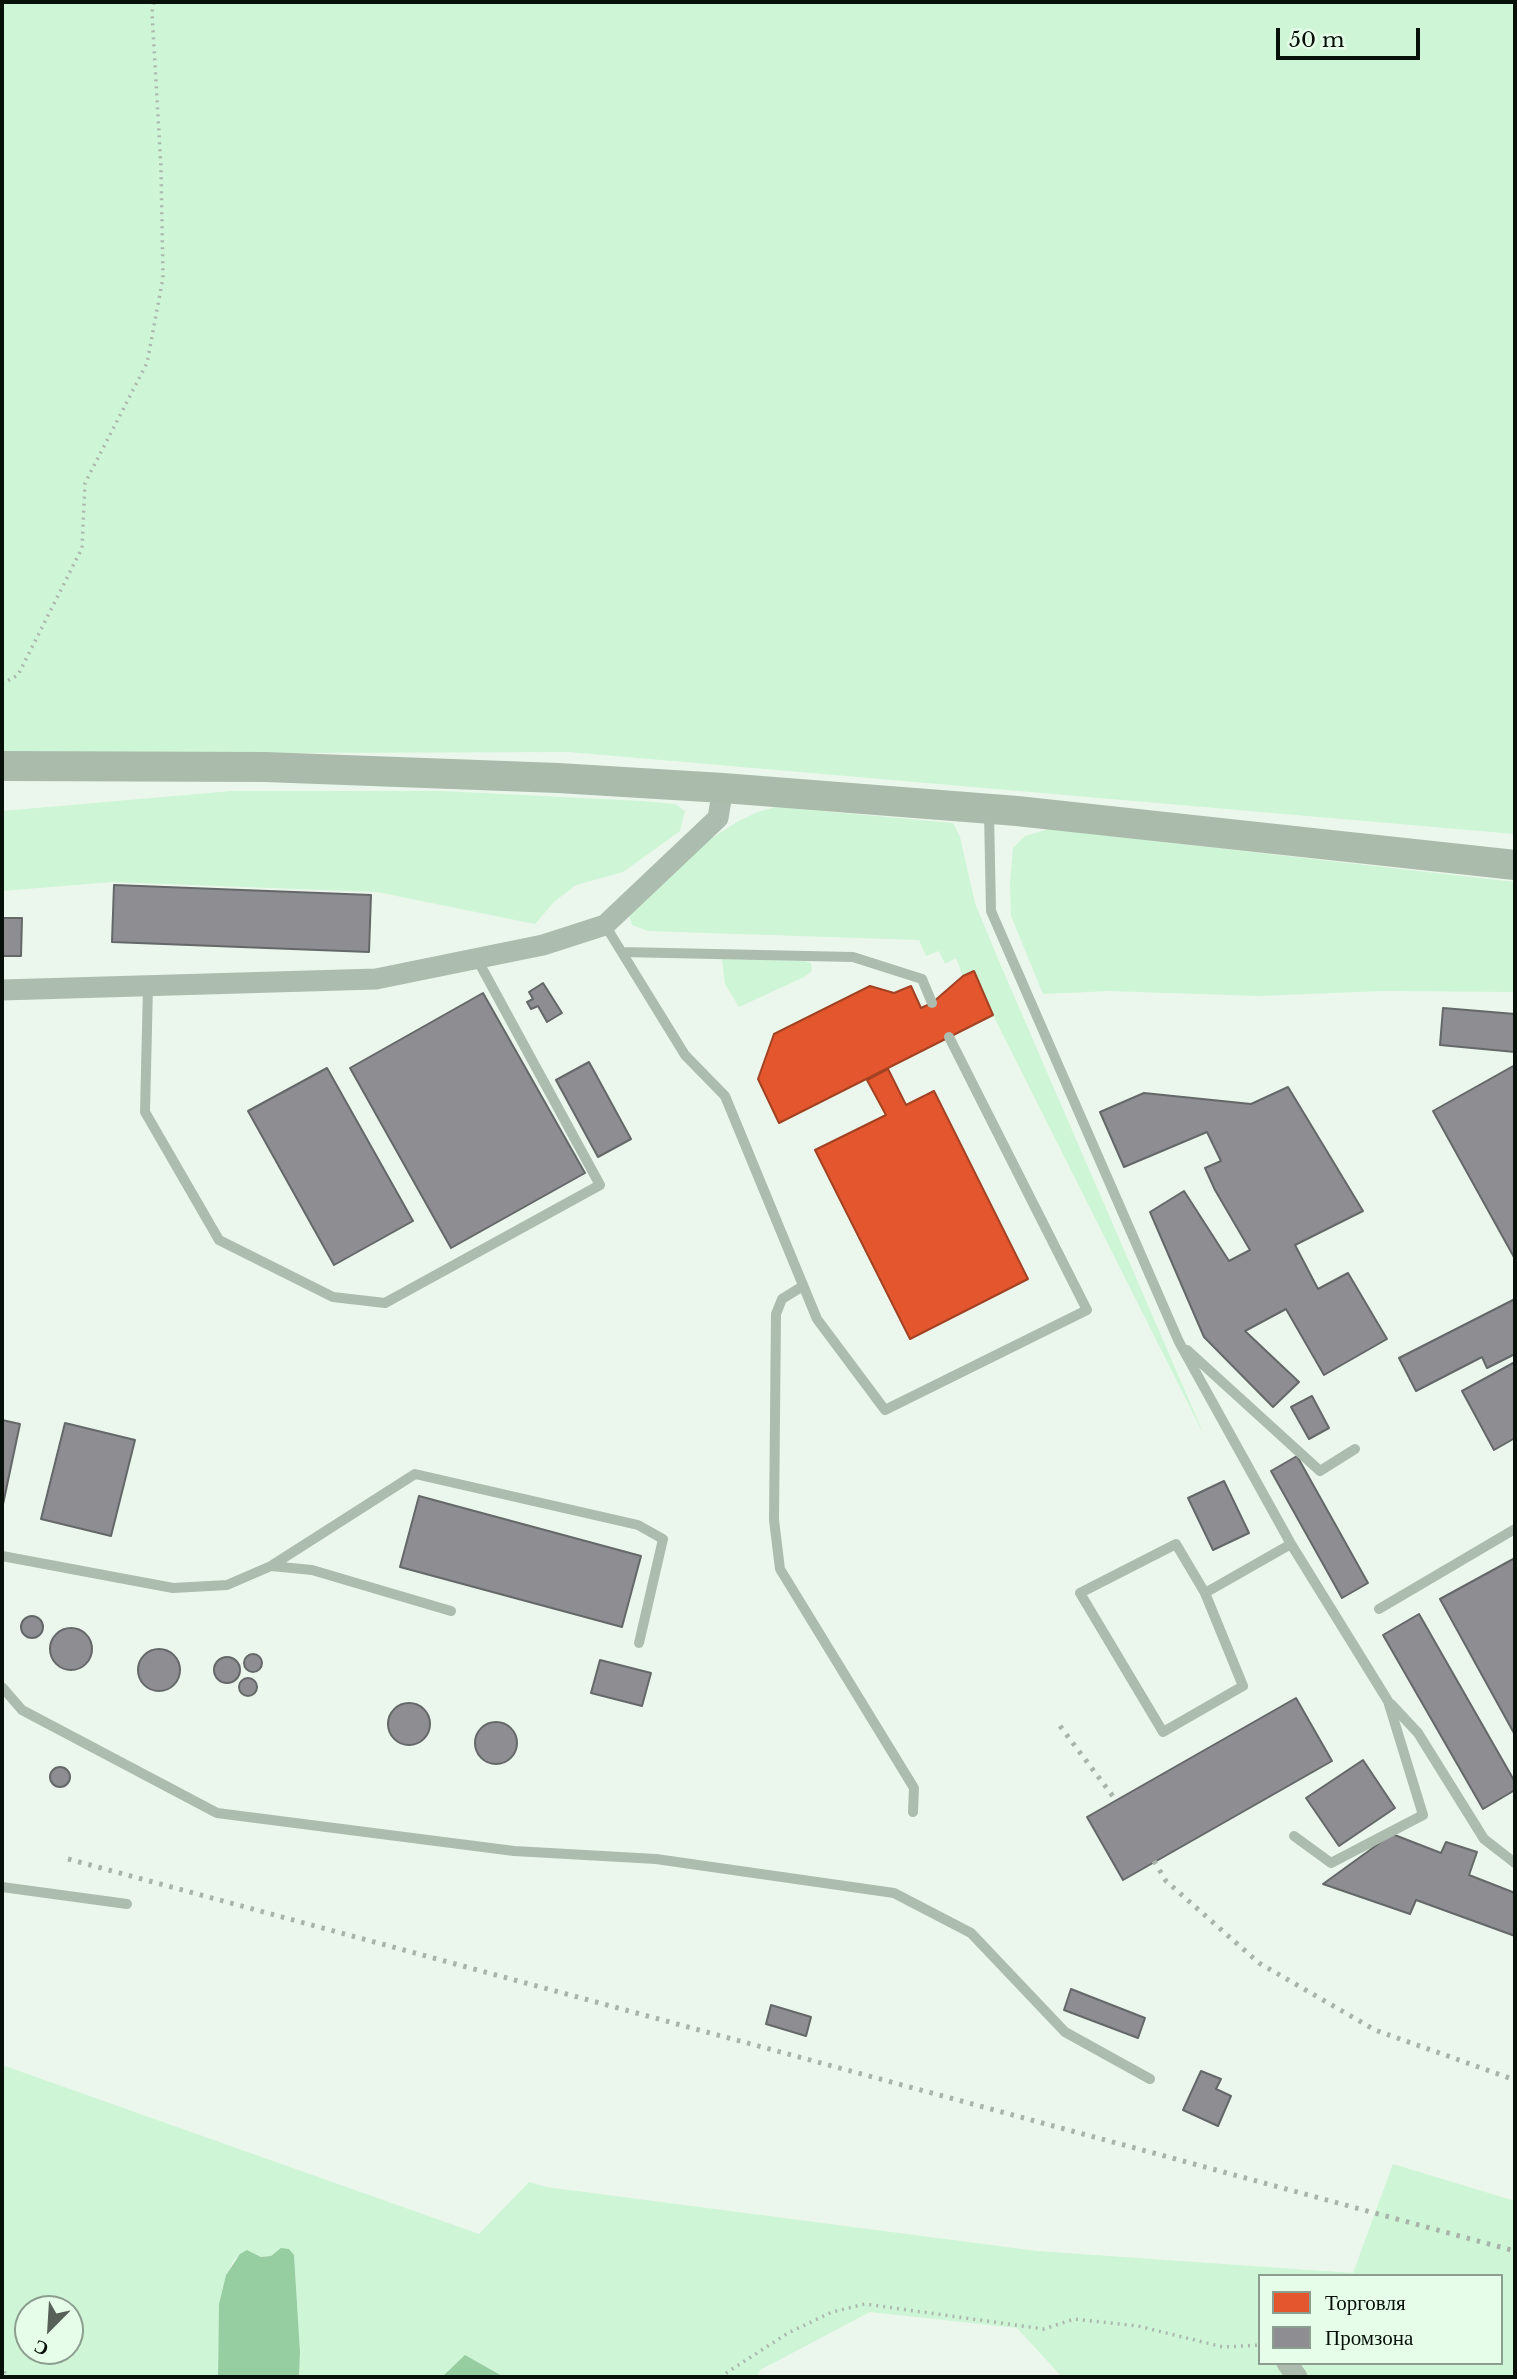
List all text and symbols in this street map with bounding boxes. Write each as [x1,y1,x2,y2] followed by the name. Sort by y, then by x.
[1279,14,1422,58] scale bar
[1289,27,1344,53] text: 50 m
[1258,2274,1503,2365] legend
[1325,2290,1406,2316] text: Торговля
[14,2295,84,2365] north arrow
[1325,2325,1413,2351] text: Промзона
[30,2335,52,2361] text: С

